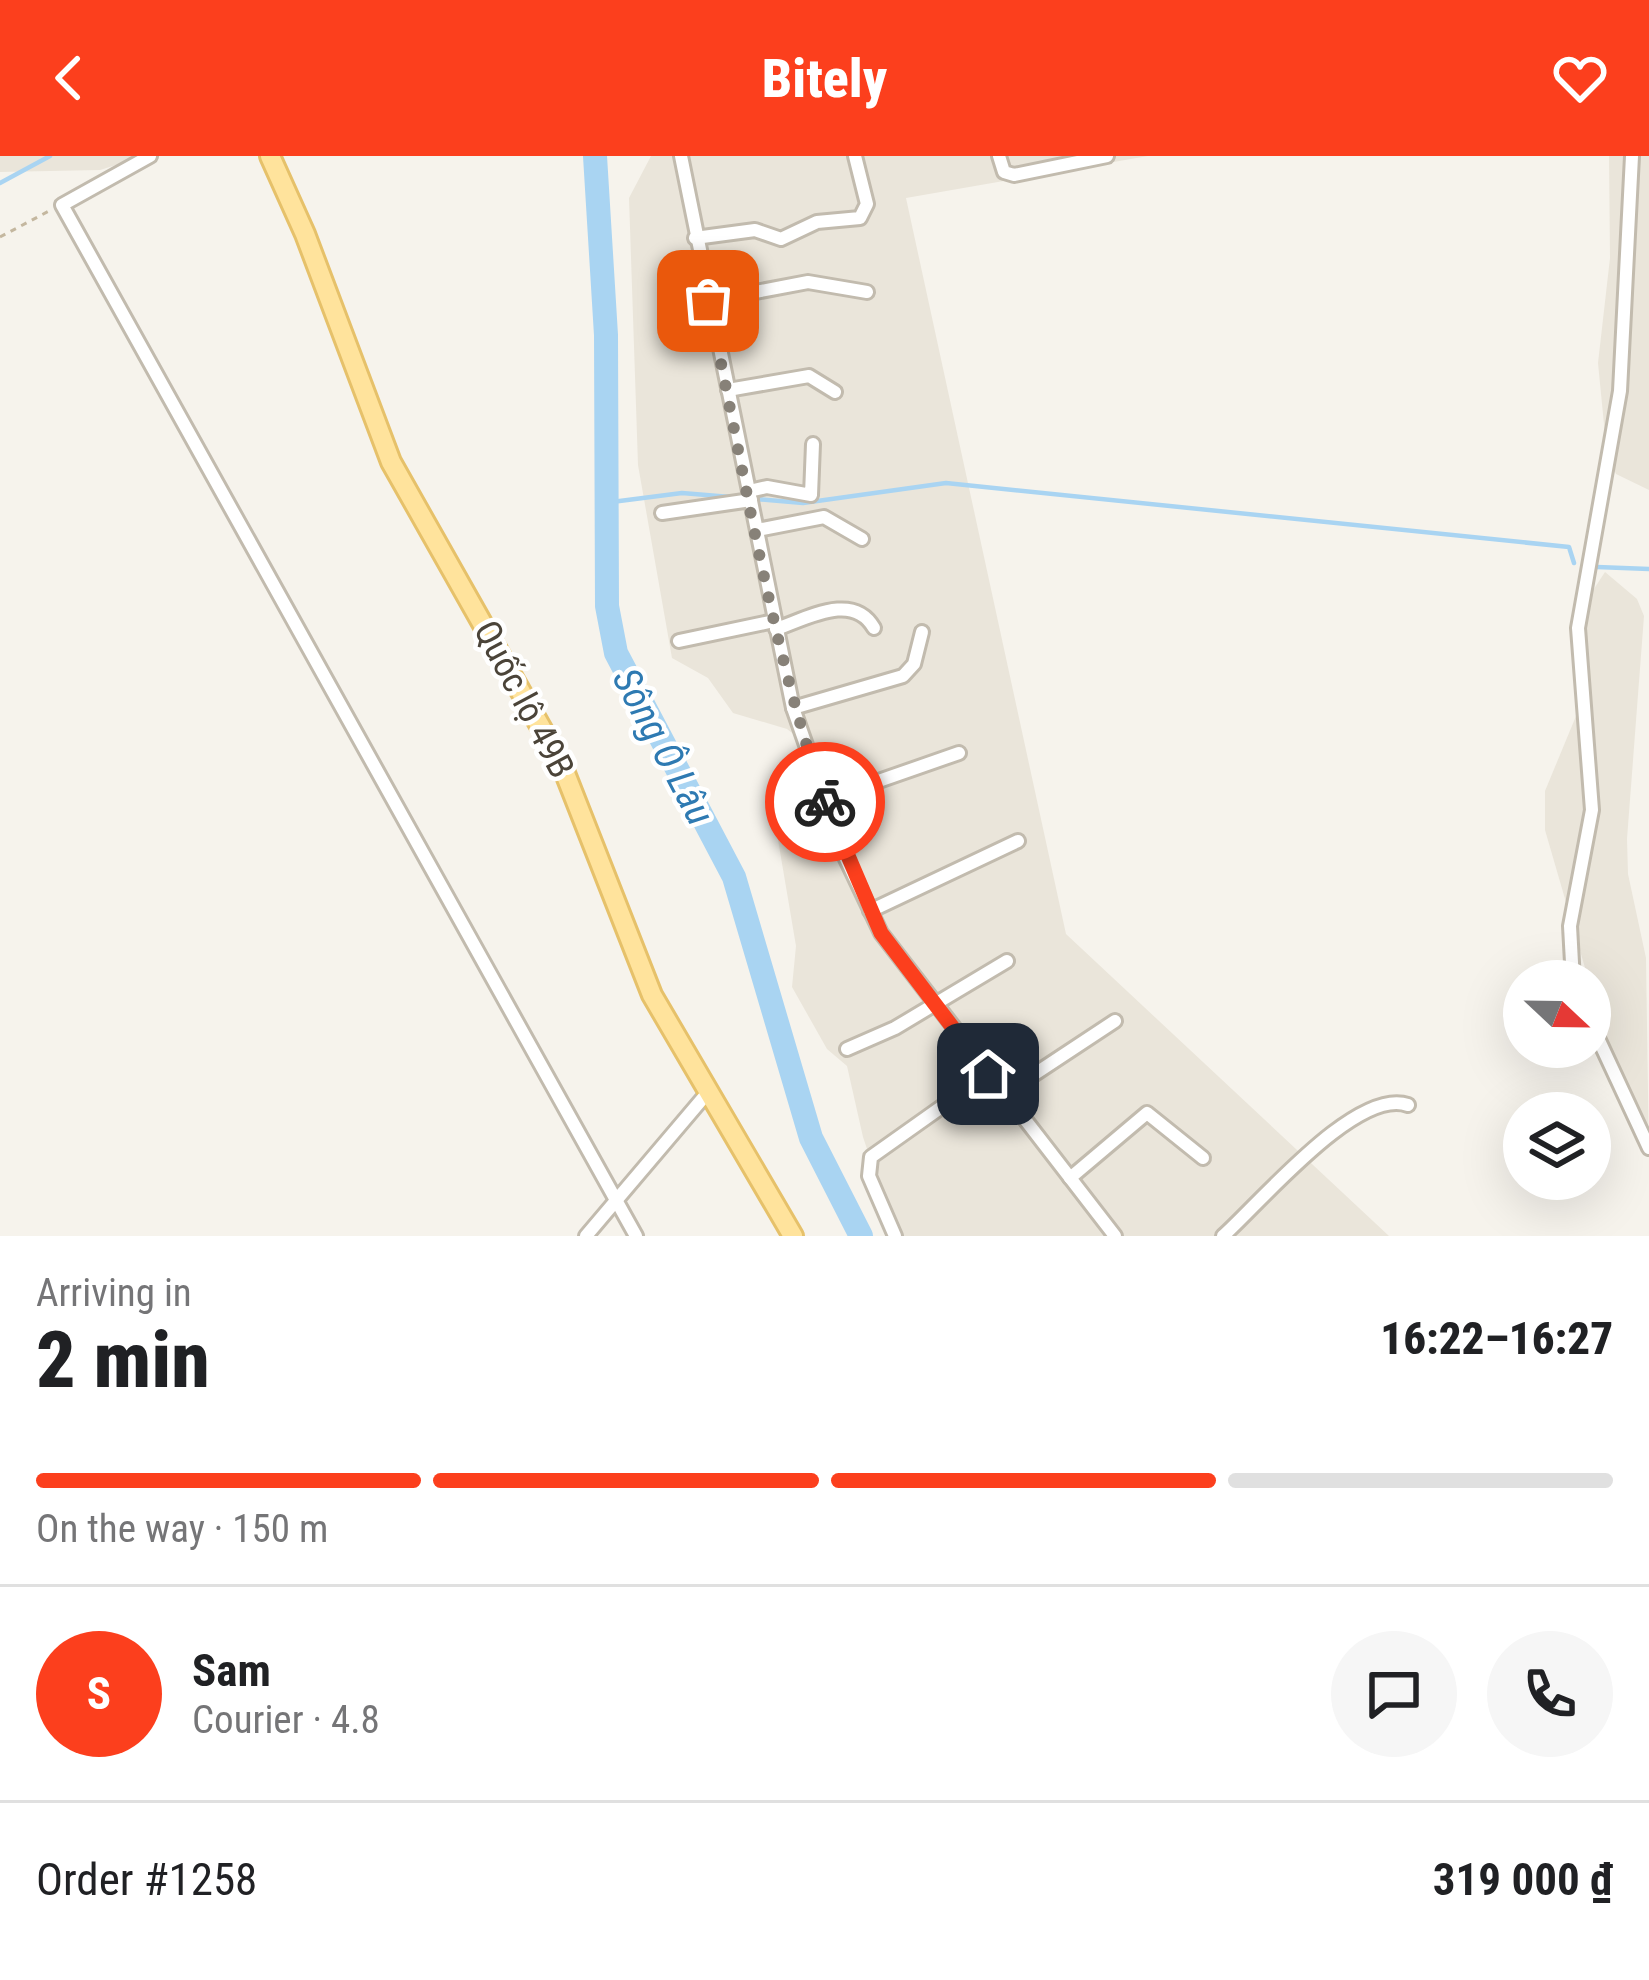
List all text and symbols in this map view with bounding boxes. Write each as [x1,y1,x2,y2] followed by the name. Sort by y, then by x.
[36,45,102,111] icon: back
[1547,45,1613,111] icon: heart
[762,47,887,110] text: Bitely
[657,250,759,352] pin
[675,268,741,334] icon: bag
[465,614,583,785] street label: Quốc lộ 49B
[603,660,723,833] water label: Sông Ô Lâu
[765,742,885,862] courier
[792,769,858,835] icon: bike
[1503,960,1611,1068] north arrow
[1503,960,1611,1200] map controls
[937,1023,1039,1125] pin
[955,1041,1021,1107] icon: home
[1503,1092,1611,1200] button: layers
[36,1270,192,1316] text: Arriving in
[1380,1312,1613,1365] text: 16:22–16:27
[36,1315,210,1406] text: 2 min
[36,1506,328,1552] text: On the way · 150 m
[1331,1631,1457,1757] button: chat
[1487,1631,1613,1757] button: phone
[192,1644,271,1697] text: Sam
[87,1667,111,1720] text: S
[192,1697,380,1743] text: Courier · 4.8
[36,1853,257,1906] text: Order #1258
[1433,1853,1613,1906] text: 319 000 ₫

